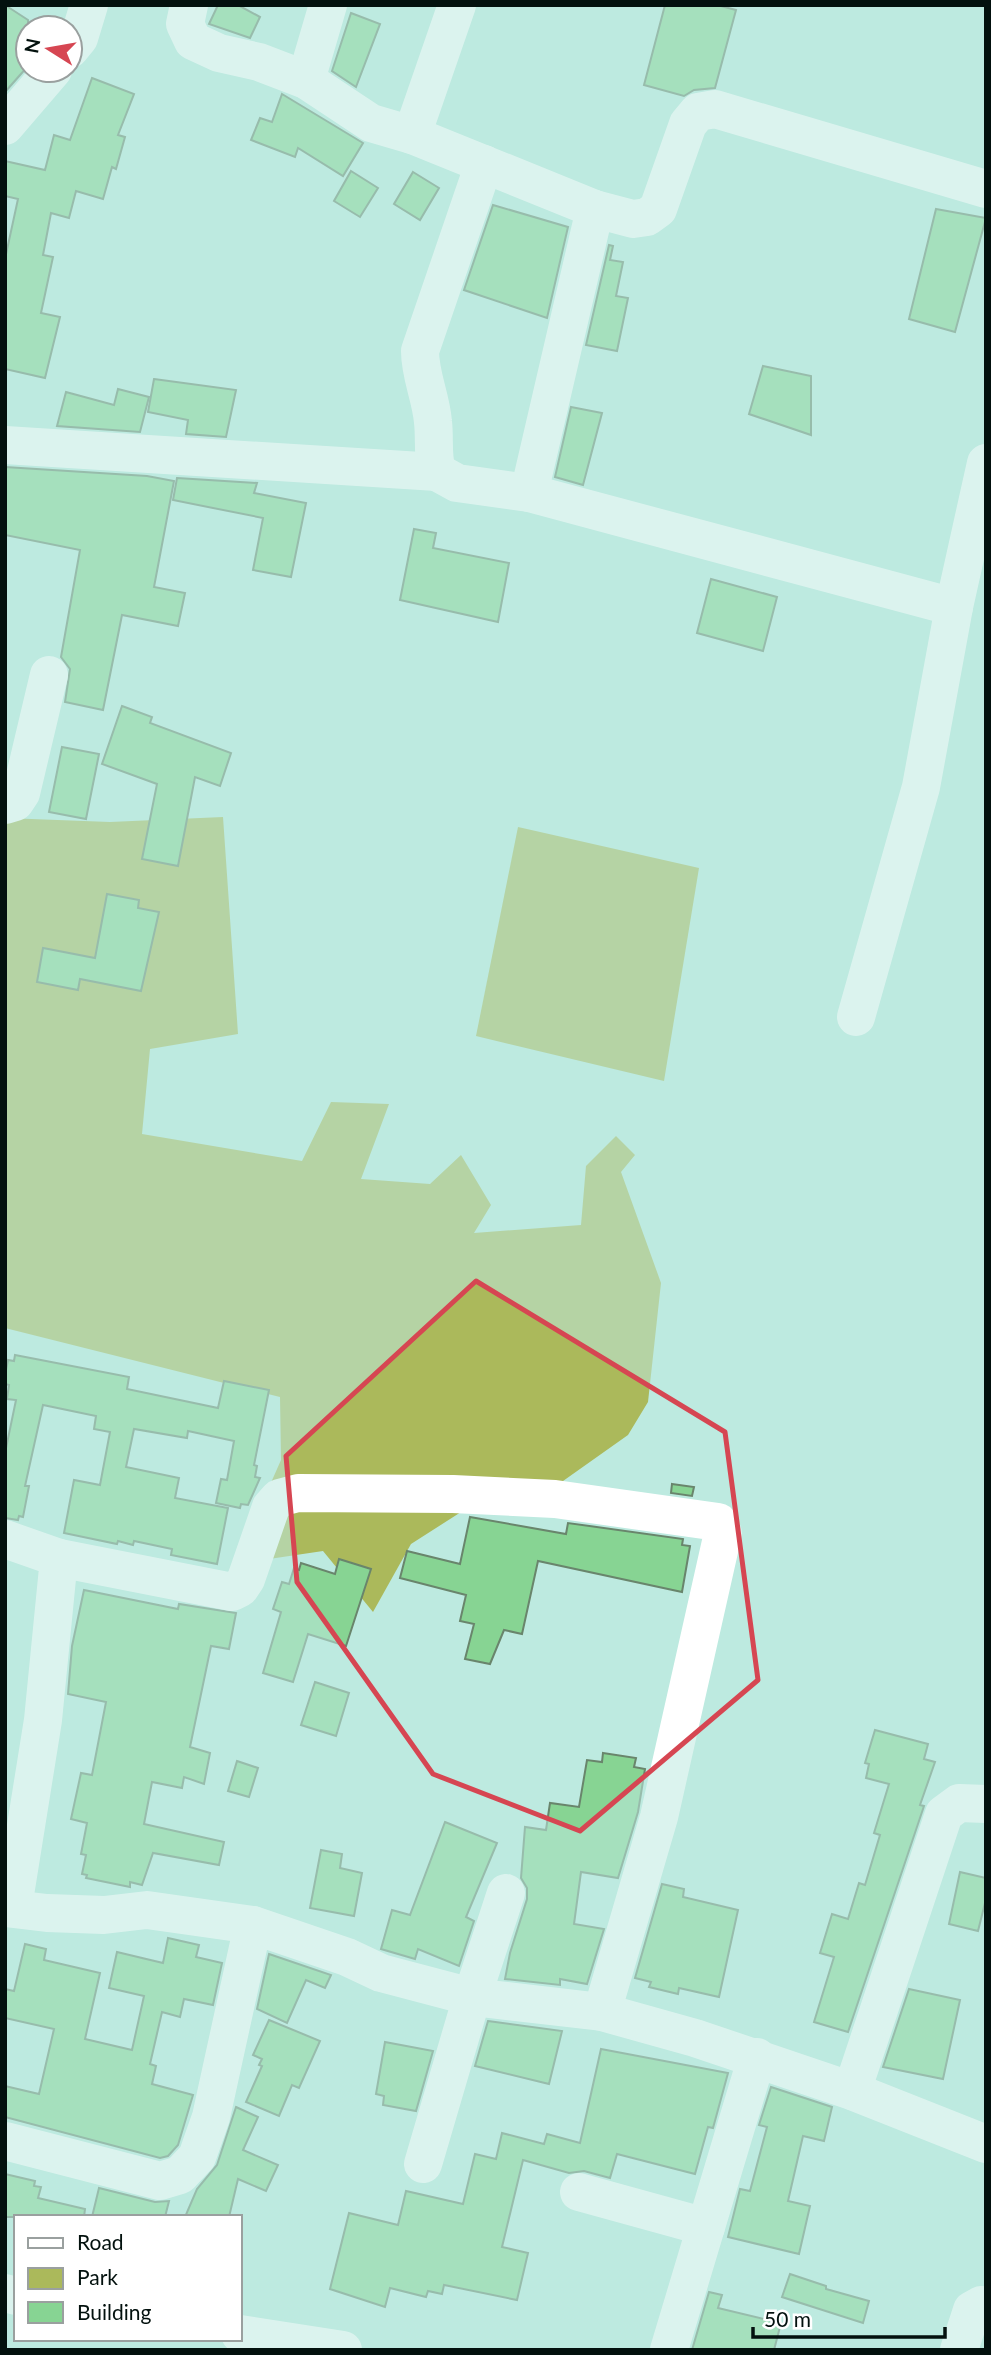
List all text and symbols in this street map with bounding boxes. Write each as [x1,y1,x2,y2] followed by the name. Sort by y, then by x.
[14,14,84,84] north arrow
[19,36,45,55] text: N
[14,2215,242,2341] legend
[77,2229,124,2254] text: Road
[77,2264,118,2289] text: Park
[753,2296,946,2340] scale bar
[77,2299,152,2324] text: Building
[764,2306,811,2331] text: 50 m

